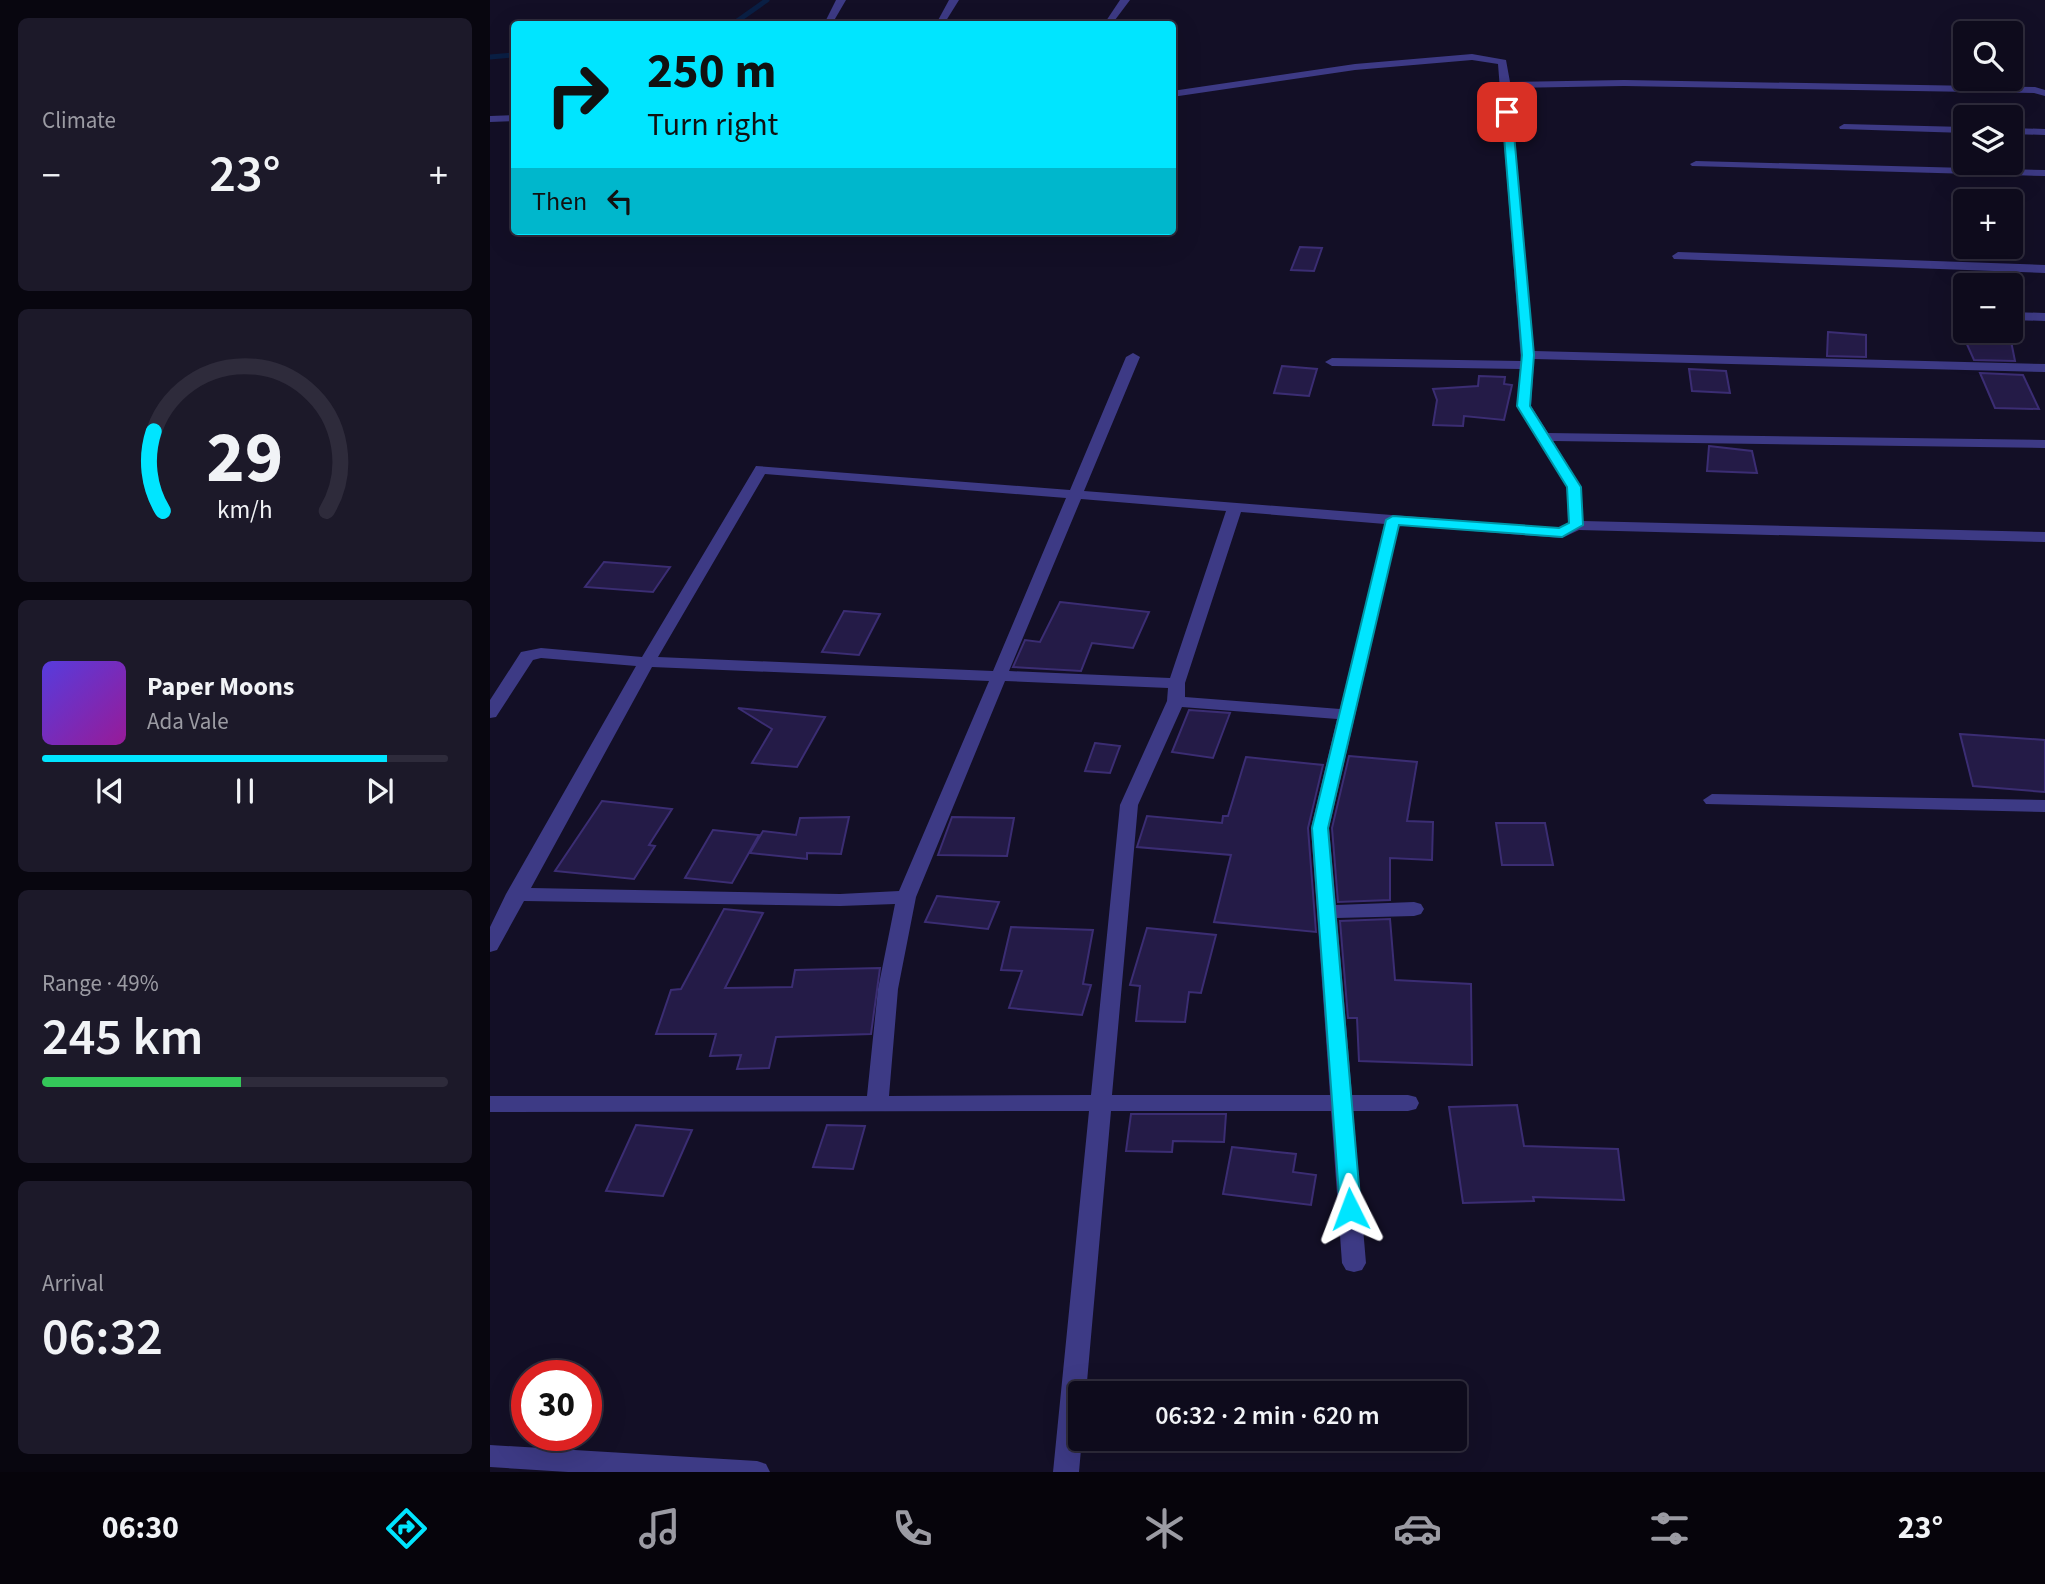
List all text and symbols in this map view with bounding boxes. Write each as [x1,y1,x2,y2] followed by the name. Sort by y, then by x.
[1953,21,2023,343] map controls
[1953,21,2023,91] button: search
[647,37,776,107] text: 250 m
[532,49,623,140] icon: right
[1477,82,1537,142] pin
[1488,93,1526,131] icon: arrive
[647,102,778,148] text: Turn right
[42,104,116,137] text: Climate
[1953,105,2023,175] button: layers
[209,138,281,212] text: 23°
[42,149,61,203] text: −
[429,149,448,203] text: +
[601,182,639,220] icon: left
[532,183,587,220] text: Then
[1953,189,2023,259] button: +
[1953,273,2023,343] button: −
[207,407,283,511] text: 29
[217,492,273,528] text: km/h
[147,668,294,705] text: Paper Moons
[147,705,229,738] text: Ada Vale
[91,772,129,810] icon: previous
[226,772,264,810] icon: pause
[361,772,399,810] icon: next
[42,967,159,1000] text: Range · 49%
[42,1001,203,1075] text: 245 km
[1313,1172,1387,1246] position arrow
[42,1267,104,1300] text: Arrival
[42,1301,163,1375] text: 06:32
[511,1360,602,1451] speed limit sign: 30
[1155,1397,1380,1434] text: 06:32 · 2 min · 620 m
[382,1504,431,1553] icon: directions
[635,1504,684,1553] icon: music
[888,1504,937,1553] icon: phone
[1140,1504,1189,1553] icon: climate
[1393,1504,1442,1553] icon: car
[1645,1504,1694,1553] icon: filters
[102,1505,179,1551] text: 06:30
[1898,1505,1943,1551] text: 23°

